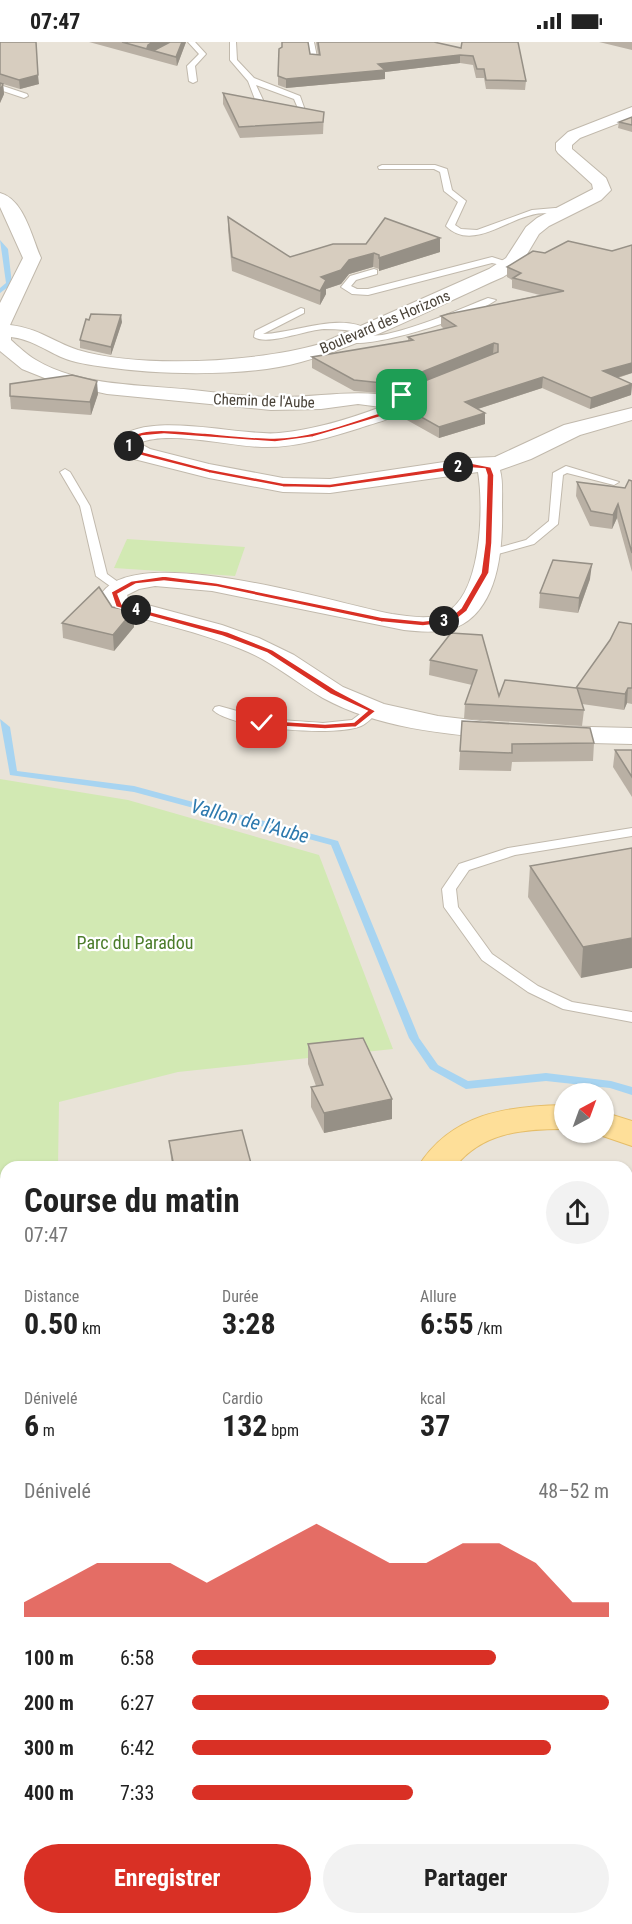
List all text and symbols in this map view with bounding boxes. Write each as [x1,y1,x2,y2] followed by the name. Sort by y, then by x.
[30,9,81,34] text: 07:47
[317,286,453,358] street label: Boulevard des Horizons
[376,369,427,420] pin
[385,378,418,411] icon: arrive
[213,390,315,412] street label: Chemin de l'Aube
[114,431,144,461] pin: 1
[125,436,133,455] text: 1
[443,452,473,482] pin: 2
[454,457,462,476] text: 2
[121,595,151,625] pin: 4
[132,600,140,619] text: 4
[429,606,459,636] pin: 3
[440,611,448,630] text: 3
[236,697,287,748] pin
[245,706,278,739] icon: check
[188,794,312,848] water label: Vallon de l'Aube
[77,932,193,953] park label: Parc du Paradou
[554,1083,614,1143] north arrow
[554,1083,614,1143] map controls
[24,1181,240,1220] text: Course du matin
[546,1181,609,1244] button: share
[24,1223,68,1247] text: 07:47
[24,1287,79,1306] text: Distance
[222,1287,259,1306] text: Durée
[420,1287,457,1306] text: Allure
[24,1306,78,1341] text: 0.50
[222,1306,276,1341] text: 3:28
[420,1306,474,1341] text: 6:55
[78,1319,101,1338] text: km
[474,1319,503,1338] text: /km
[24,1389,77,1408] text: Dénivelé
[222,1389,263,1408] text: Cardio
[420,1389,446,1408] text: kcal
[24,1408,39,1443] text: 6
[222,1408,267,1443] text: 132
[420,1408,450,1443] text: 37
[39,1421,55,1440] text: m
[267,1421,299,1440] text: bpm
[24,1479,91,1503] text: Dénivelé
[538,1479,609,1503] text: 48–52 m
[24,1646,74,1670] text: 100 m
[120,1646,154,1670] text: 6:58
[24,1691,74,1715] text: 200 m
[120,1691,154,1715] text: 6:27
[24,1736,74,1760] text: 300 m
[120,1736,154,1760] text: 6:42
[24,1781,74,1805] text: 400 m
[120,1781,154,1805] text: 7:33
[24,1844,311,1913] button: Enregistrer
[323,1844,609,1913] button: Partager

